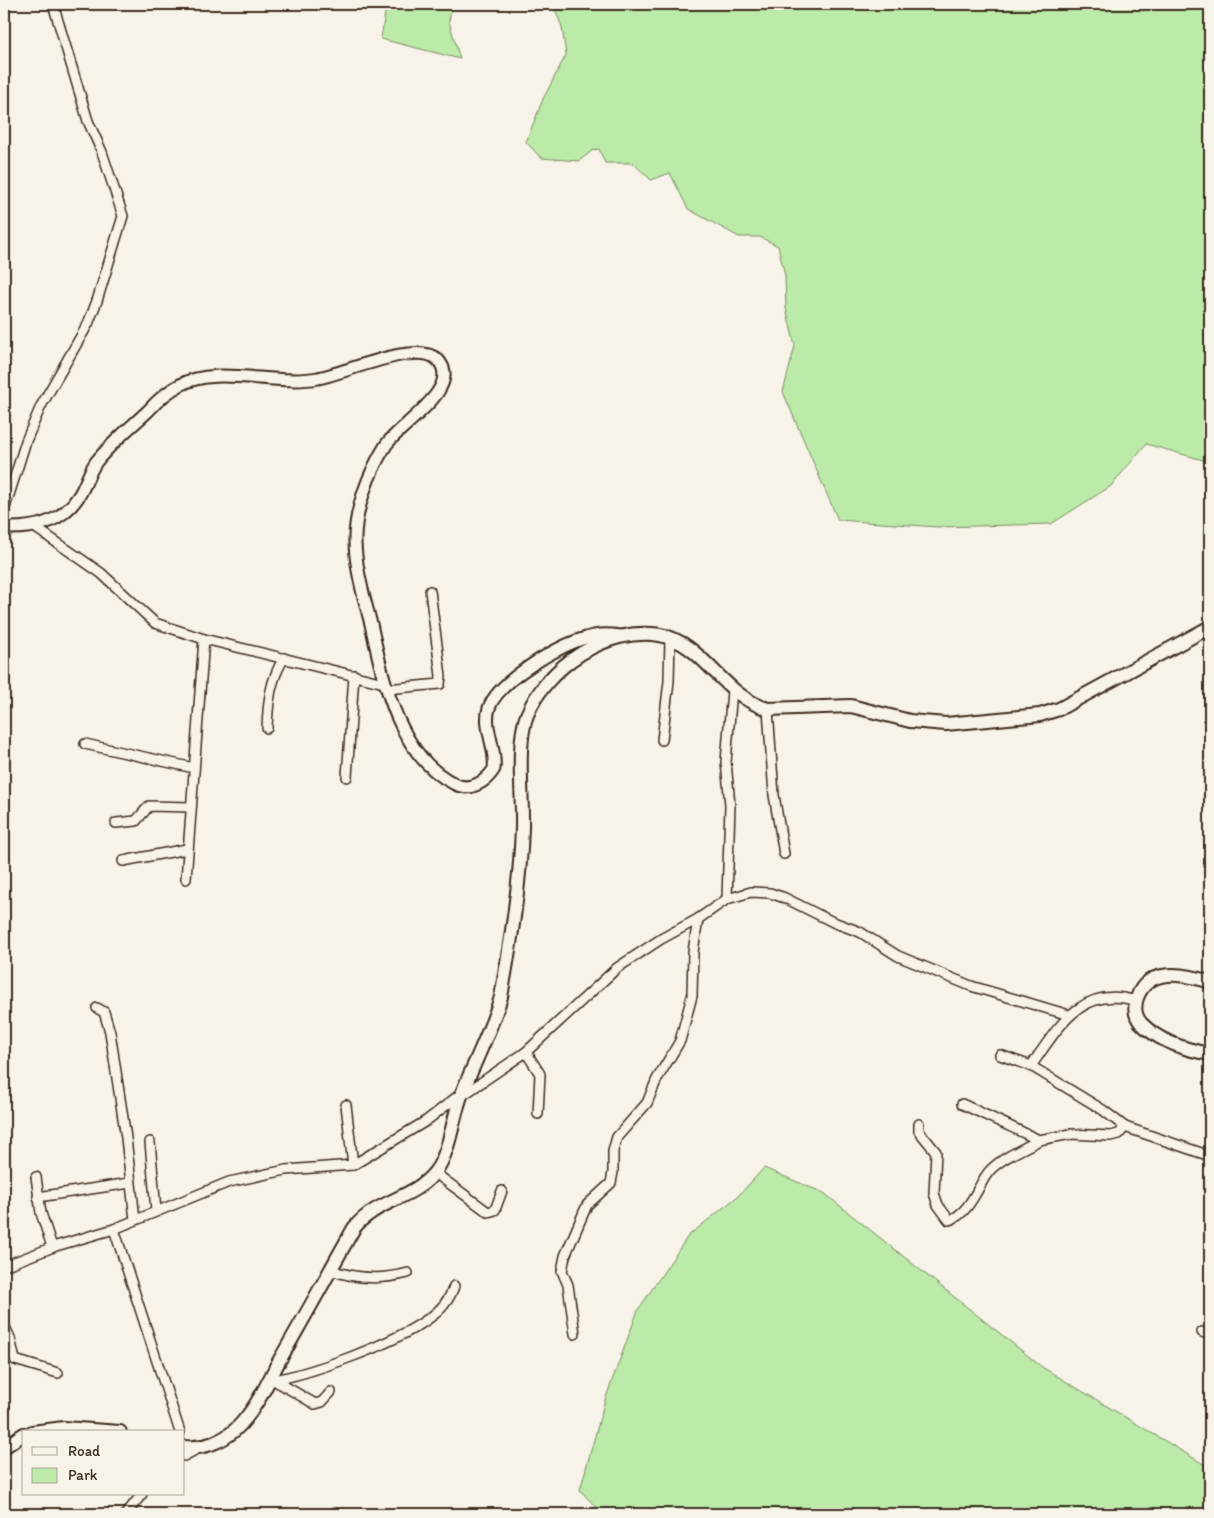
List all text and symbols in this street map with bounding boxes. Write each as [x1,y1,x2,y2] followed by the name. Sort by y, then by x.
[22,1430,185,1496] legend
[68,1442,101,1460] text: Road
[68,1466,98,1484] text: Park

